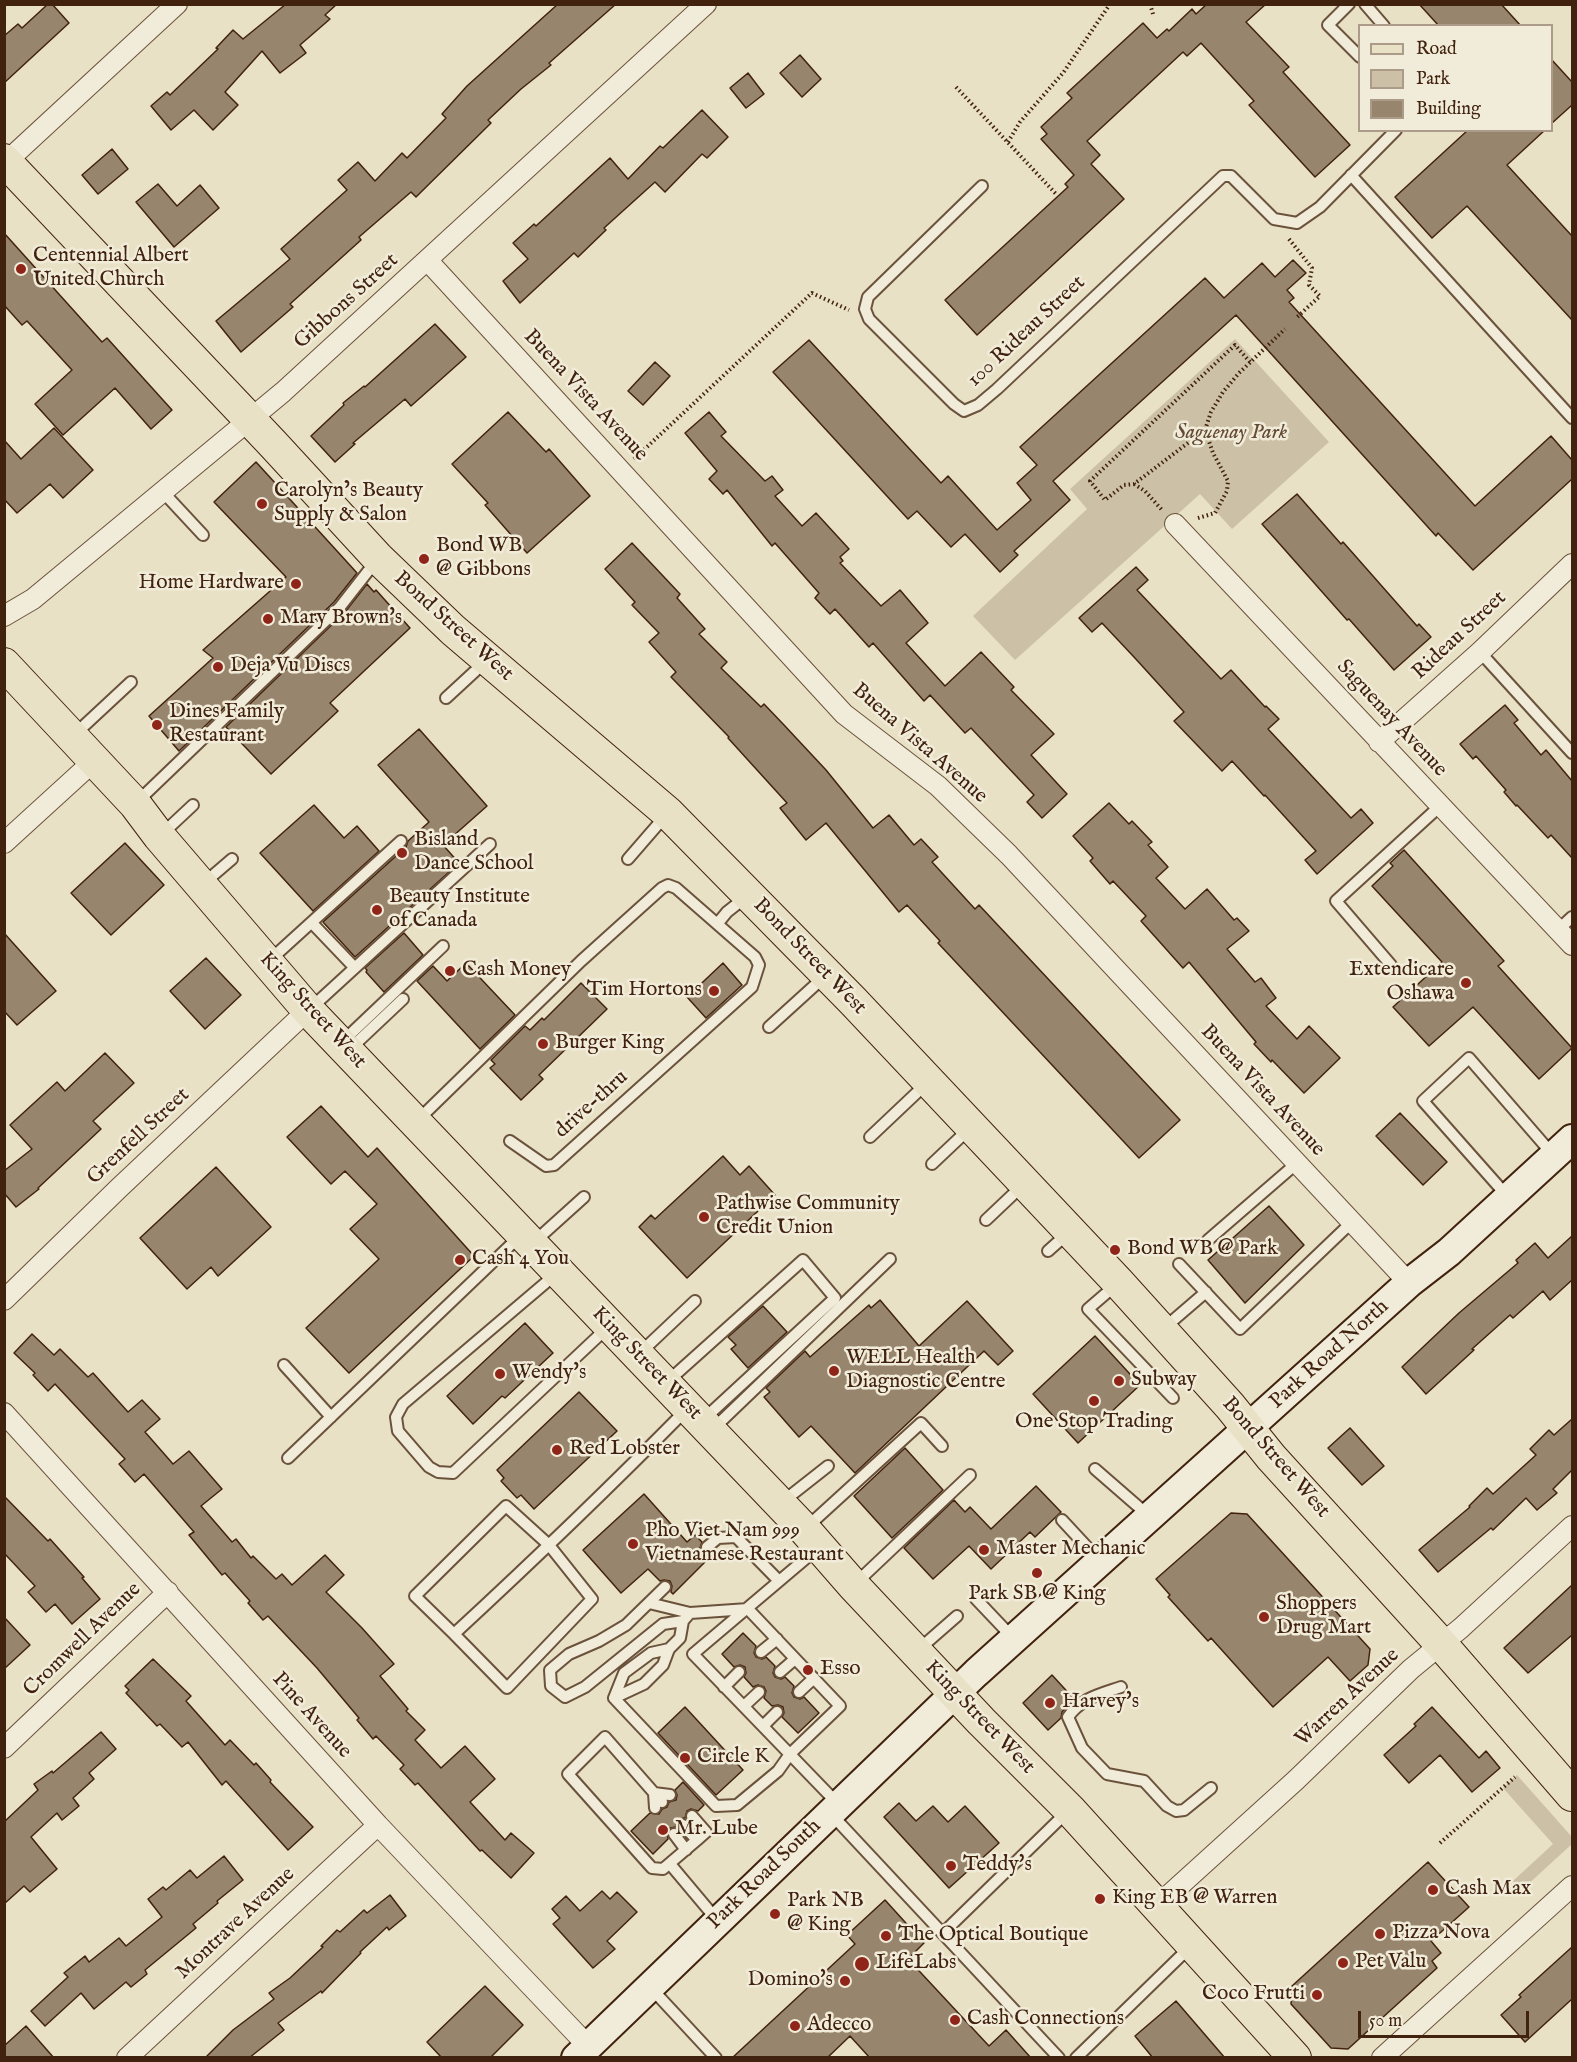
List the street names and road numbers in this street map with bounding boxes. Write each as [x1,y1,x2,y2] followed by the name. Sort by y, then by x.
[290,249,404,355] street label: Gibbons Street
[963,271,1091,393] street label: 100 Rideau Street
[517,325,653,467] street label: Buena Vista Avenue
[388,567,518,687] street label: Bond Street West
[1408,586,1512,686] street label: Rideau Street
[1330,655,1452,783] street label: Saguenay Avenue
[846,678,992,810] street label: Buena Vista Avenue
[747,894,871,1020] street label: Bond Street West
[253,948,371,1074] street label: King Street West
[1194,1020,1330,1162] street label: Buena Vista Avenue
[550,1066,634,1144] street label: drive-thru
[83,1083,195,1191] street label: Grenfell Street
[1265,1295,1395,1415] street label: Park Road North
[586,1302,706,1426] street label: King Street West
[1216,1392,1334,1524] street label: Bond Street West
[19,1578,147,1702] street label: Cromwell Avenue
[1291,1644,1405,1752] street label: Warren Avenue
[919,1656,1039,1780] street label: King Street West
[266,1668,356,1764] street label: Pine Avenue
[703,1815,827,1935] street label: Park Road South
[171,1863,301,1985] street label: Montrave Avenue

